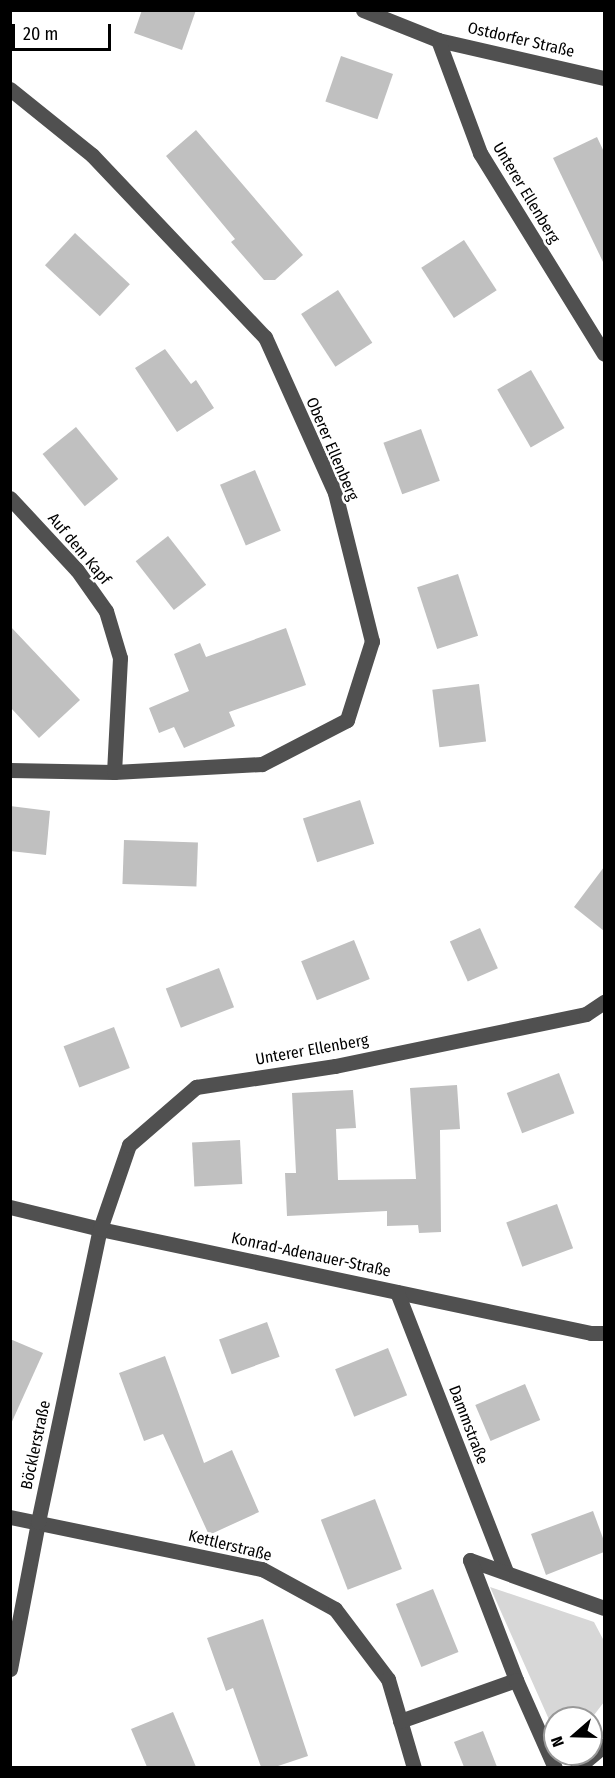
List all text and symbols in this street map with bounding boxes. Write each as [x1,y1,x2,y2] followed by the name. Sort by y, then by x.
[15,12,114,50] scale bar
[466,18,576,62] street label: Ostdorfer Straße
[23,23,58,45] text: 20 m
[488,139,564,247] street label: Unterer Ellenberg
[302,395,362,503] street label: Oberer Ellenberg
[43,509,115,589] street label: Auf dem Kapf
[254,1031,370,1069] street label: Unterer Ellenberg
[229,1229,393,1281] street label: Konrad-Adenauer-Straße
[444,1383,492,1467] street label: Dammstraße
[17,1399,55,1491] street label: Böcklerstraße
[186,1526,274,1566] street label: Kettlerstraße
[543,1706,603,1766] north arrow
[547,1734,568,1749] text: N

